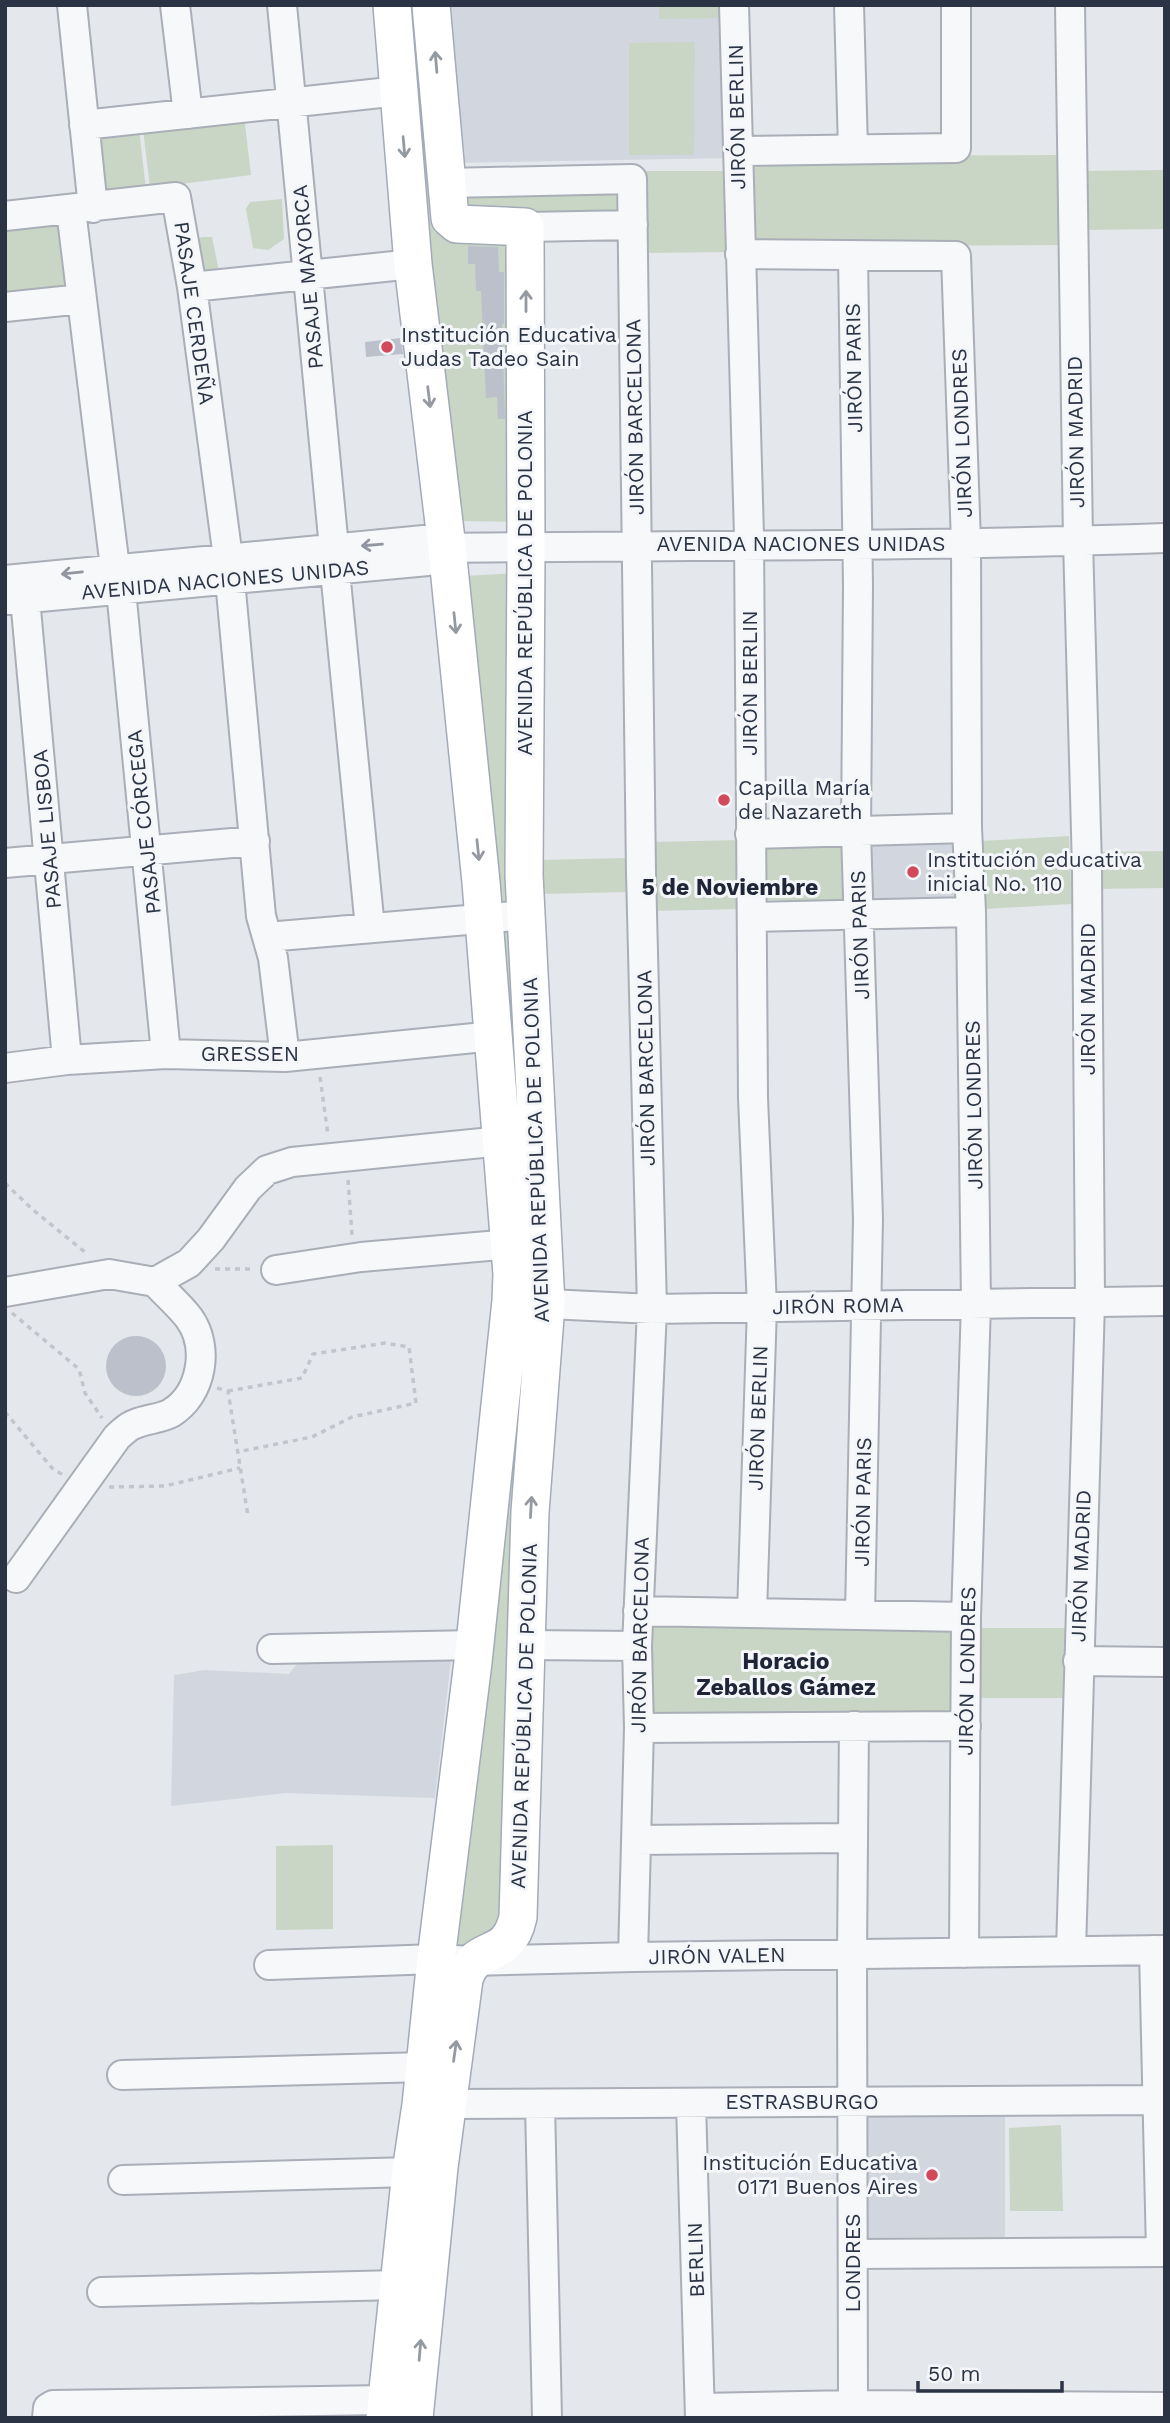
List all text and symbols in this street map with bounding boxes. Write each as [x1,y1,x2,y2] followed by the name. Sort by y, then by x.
[723,44,750,190] street label: JIRÓN BERLIN
[429,51,442,74] one-way arrow
[398,135,411,157] one-way arrow
[287,184,328,370] street label: PASAJE MAYORCA
[169,220,220,406] street label: PASAJE CERDEÑA
[519,290,532,313] one-way arrow
[840,303,867,433] street label: JIRÓN PARIS
[620,319,649,515] street label: JIRÓN BARCELONA
[401,322,617,371] place label: Institución Educativa Judas Tadeo Sain
[379,339,395,355] marker: Institución Educativa Judas Tadeo Sain
[946,348,977,518] street label: JIRÓN LONDRES
[1062,356,1089,508] street label: JIRÓN MADRID
[423,385,436,408] one-way arrow
[512,410,537,756] street label: AVENIDA REPÚBLICA DE POLONIA
[656,531,946,556] street label: AVENIDA NACIONES UNIDAS
[361,539,383,552] one-way arrow
[80,554,370,605] street label: AVENIDA NACIONES UNIDAS
[61,566,84,579] one-way arrow
[737,610,762,756] street label: JIRÓN BERLIN
[449,611,462,634] one-way arrow
[121,728,166,916] street label: PASAJE CÓRCEGA
[27,748,66,910] street label: PASAJE LISBOA
[738,775,870,824] place label: Capilla María de Nazareth
[716,792,732,808] marker: Capilla María de Nazareth
[471,838,484,860] one-way arrow
[927,847,1142,896] place label: Institución educativa inicial No. 110
[905,864,921,880] marker: Institución educativa inicial No. 110
[845,870,874,1000] street label: JIRÓN PARIS
[642,874,818,901] district label: 5 de Noviembre
[1075,923,1100,1075] street label: JIRÓN MADRID
[631,970,660,1166] street label: JIRÓN BARCELONA
[517,977,554,1323] street label: AVENIDA REPÚBLICA DE POLONIA
[960,1020,987,1190] street label: JIRÓN LONDRES
[201,1041,299,1066] street label: GRESSEN
[772,1292,904,1319] street label: JIRÓN ROMA
[742,1345,773,1491] street label: JIRÓN BERLIN
[849,1437,876,1567] street label: JIRÓN PARIS
[1065,1489,1096,1643] street label: JIRÓN MADRID
[524,1496,537,1519] one-way arrow
[625,1537,654,1733] street label: JIRÓN BARCELONA
[505,1543,542,1889] street label: AVENIDA REPÚBLICA DE POLONIA
[953,1586,980,1756] street label: JIRÓN LONDRES
[696,1648,876,1701] district label: Horacio Zeballos Gámez
[648,1942,786,1969] street label: JIRÓN VALEN
[448,2040,461,2063] one-way arrow
[725,2089,879,2114] street label: ESTRASBURGO
[702,2150,918,2199] place label: Institución Educativa 0171 Buenos Aires
[924,2167,940,2183] marker: Institución Educativa 0171 Buenos Aires
[840,2213,865,2313] street label: LONDRES
[682,2222,709,2298] street label: BERLIN
[414,2339,427,2362] one-way arrow
[918,2350,1062,2394] scale bar
[928,2361,980,2386] text: 50 m

